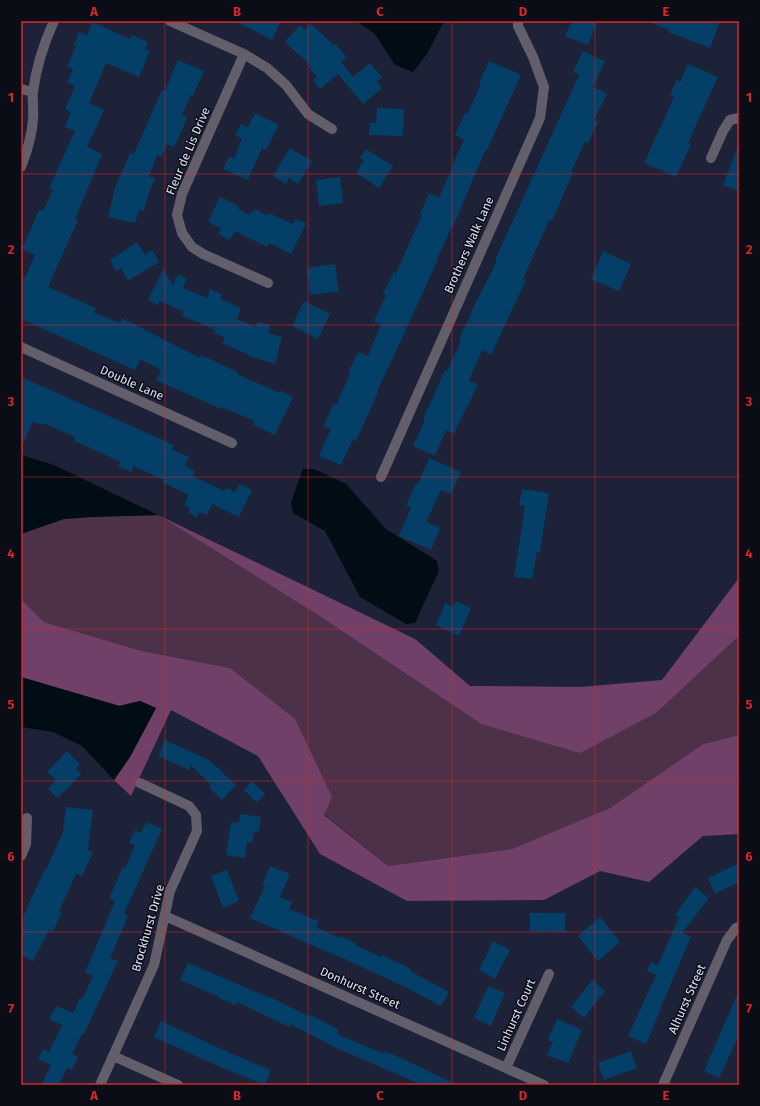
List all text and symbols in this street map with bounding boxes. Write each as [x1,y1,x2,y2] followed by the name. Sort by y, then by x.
[89,4,98,19] text: A
[233,4,241,19] text: B
[376,4,384,19] text: C
[519,4,528,19] text: D
[663,4,670,19] text: E
[8,90,14,105] text: 1
[746,90,752,105] text: 1
[163,105,213,197] street label: Fleur de Lis Drive
[441,194,497,296] street label: Brothers Walk Lane
[8,242,15,257] text: 2
[746,242,753,257] text: 2
[98,363,166,403] street label: Double Lane
[7,394,15,409] text: 3
[745,394,753,409] text: 3
[7,546,15,561] text: 4
[745,546,753,561] text: 4
[8,697,15,712] text: 5
[746,697,753,712] text: 5
[7,849,15,864] text: 6
[745,849,753,864] text: 6
[129,883,167,973] street label: Brockhurst Drive
[665,962,709,1036] street label: Alhurst Street
[318,964,403,1012] street label: Donhurst Street
[494,976,538,1053] street label: Linhurst Court
[8,1001,14,1016] text: 7
[746,1001,752,1016] text: 7
[89,1088,98,1103] text: A
[233,1088,241,1103] text: B
[376,1088,384,1103] text: C
[519,1088,528,1103] text: D
[663,1088,670,1103] text: E

